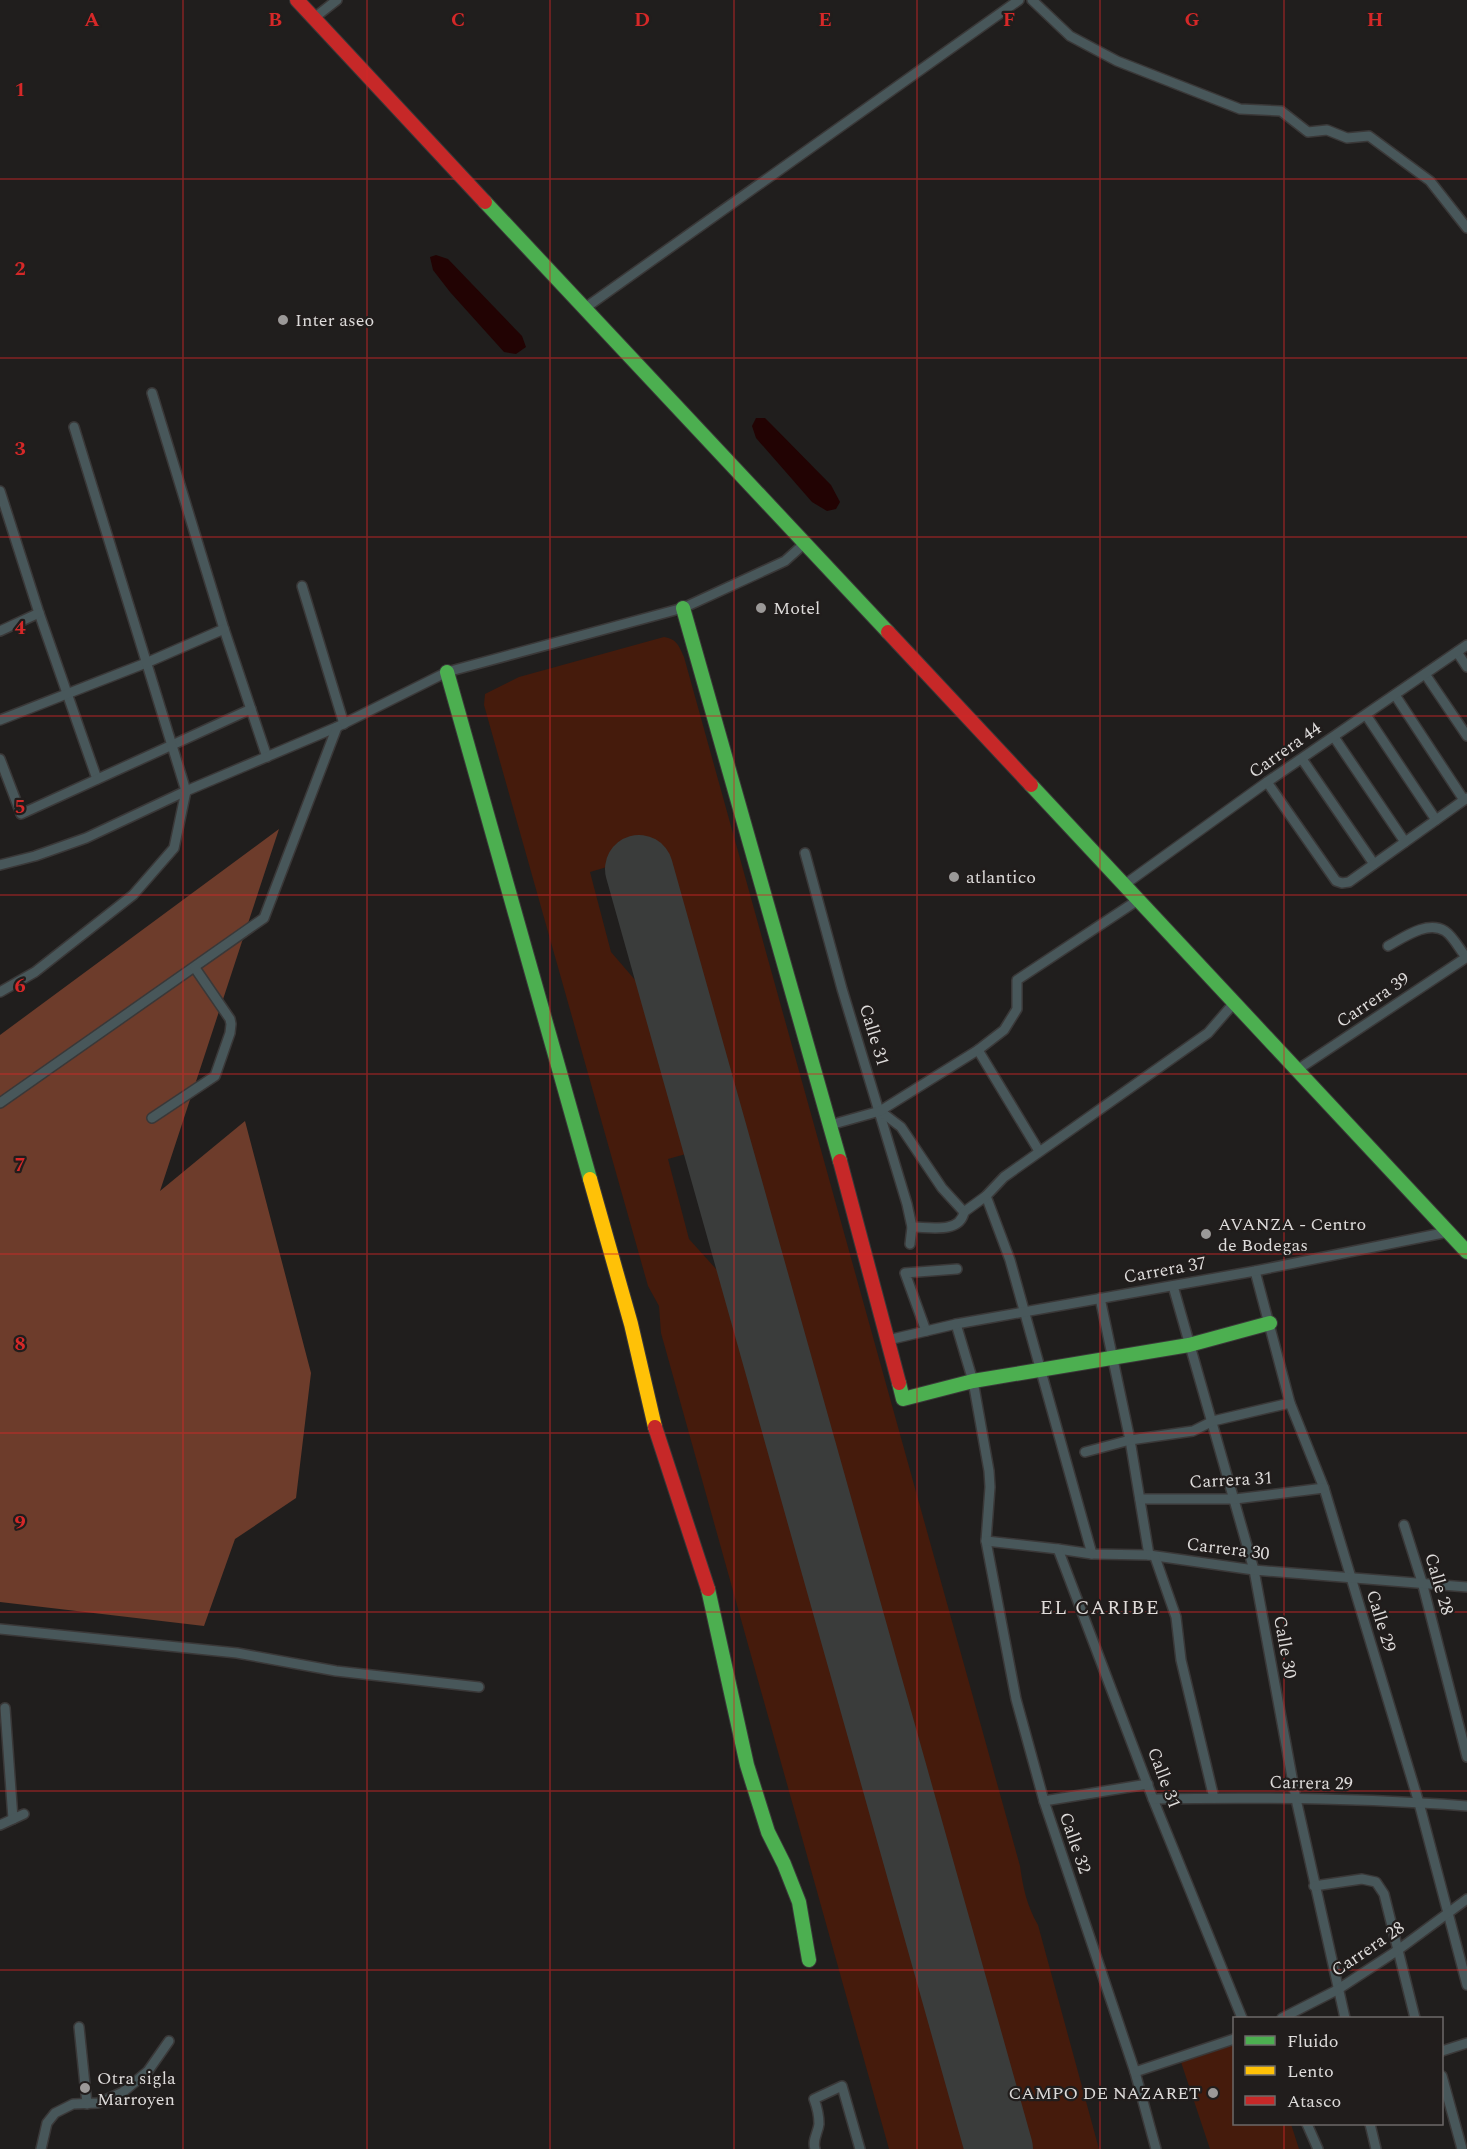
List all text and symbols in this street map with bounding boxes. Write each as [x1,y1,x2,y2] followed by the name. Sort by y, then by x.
[84,5,100,35] text: A
[268,5,282,35] text: B
[451,5,465,35] text: C
[634,5,650,35] text: D
[818,5,832,35] text: E
[1003,5,1015,35] text: F
[1184,5,1200,35] text: G
[1367,5,1383,35] text: H
[14,75,26,105] text: 1
[14,254,26,284] text: 2
[295,307,374,334] place label: Inter aseo
[276,313,290,327] marker: Inter aseo
[14,434,26,464] text: 3
[773,595,820,622] place label: Motel
[754,601,768,615] marker: Motel
[14,613,26,643] text: 4
[1243,715,1327,785] street label: Carrera 44
[14,792,26,822] text: 5
[966,864,1036,891] place label: atlantico
[947,870,961,884] marker: atlantico
[1331,965,1415,1035] street label: Carrera 39
[14,971,26,1001] text: 6
[852,1001,896,1069] street label: Calle 31
[14,1150,26,1180] text: 7
[1218,1211,1366,1259] place label: AVANZA - Centro de Bodegas
[1199,1227,1213,1241] marker: AVANZA - Centro de Bodegas
[1122,1249,1208,1291] street label: Carrera 37
[14,1329,26,1359] text: 8
[1189,1464,1273,1496] street label: Carrera 31
[14,1508,26,1538] text: 9
[1185,1531,1271,1567] street label: Carrera 30
[1417,1550,1461,1618] street label: Calle 28
[1359,1587,1403,1655] street label: Calle 29
[1040,1593,1160,1623] district label: EL CARIBE
[1266,1613,1304,1681] street label: Calle 30
[1140,1743,1188,1813] street label: Calle 31
[1269,1769,1353,1797] street label: Carrera 29
[1052,1809,1098,1877] street label: Calle 32
[1326,1914,1410,1984] street label: Carrera 28
[1233,2017,1443,2125] legend
[1287,2028,1339,2055] text: Fluido
[1287,2058,1334,2085] text: Lento
[97,2065,176,2113] place label: Otra sigla Marroyen
[1009,2080,1201,2107] place label: CAMPO DE NAZARET
[78,2081,92,2095] marker: Otra sigla Marroyen
[1206,2086,1220,2100] marker: CAMPO DE NAZARET
[1287,2088,1341,2115] text: Atasco

